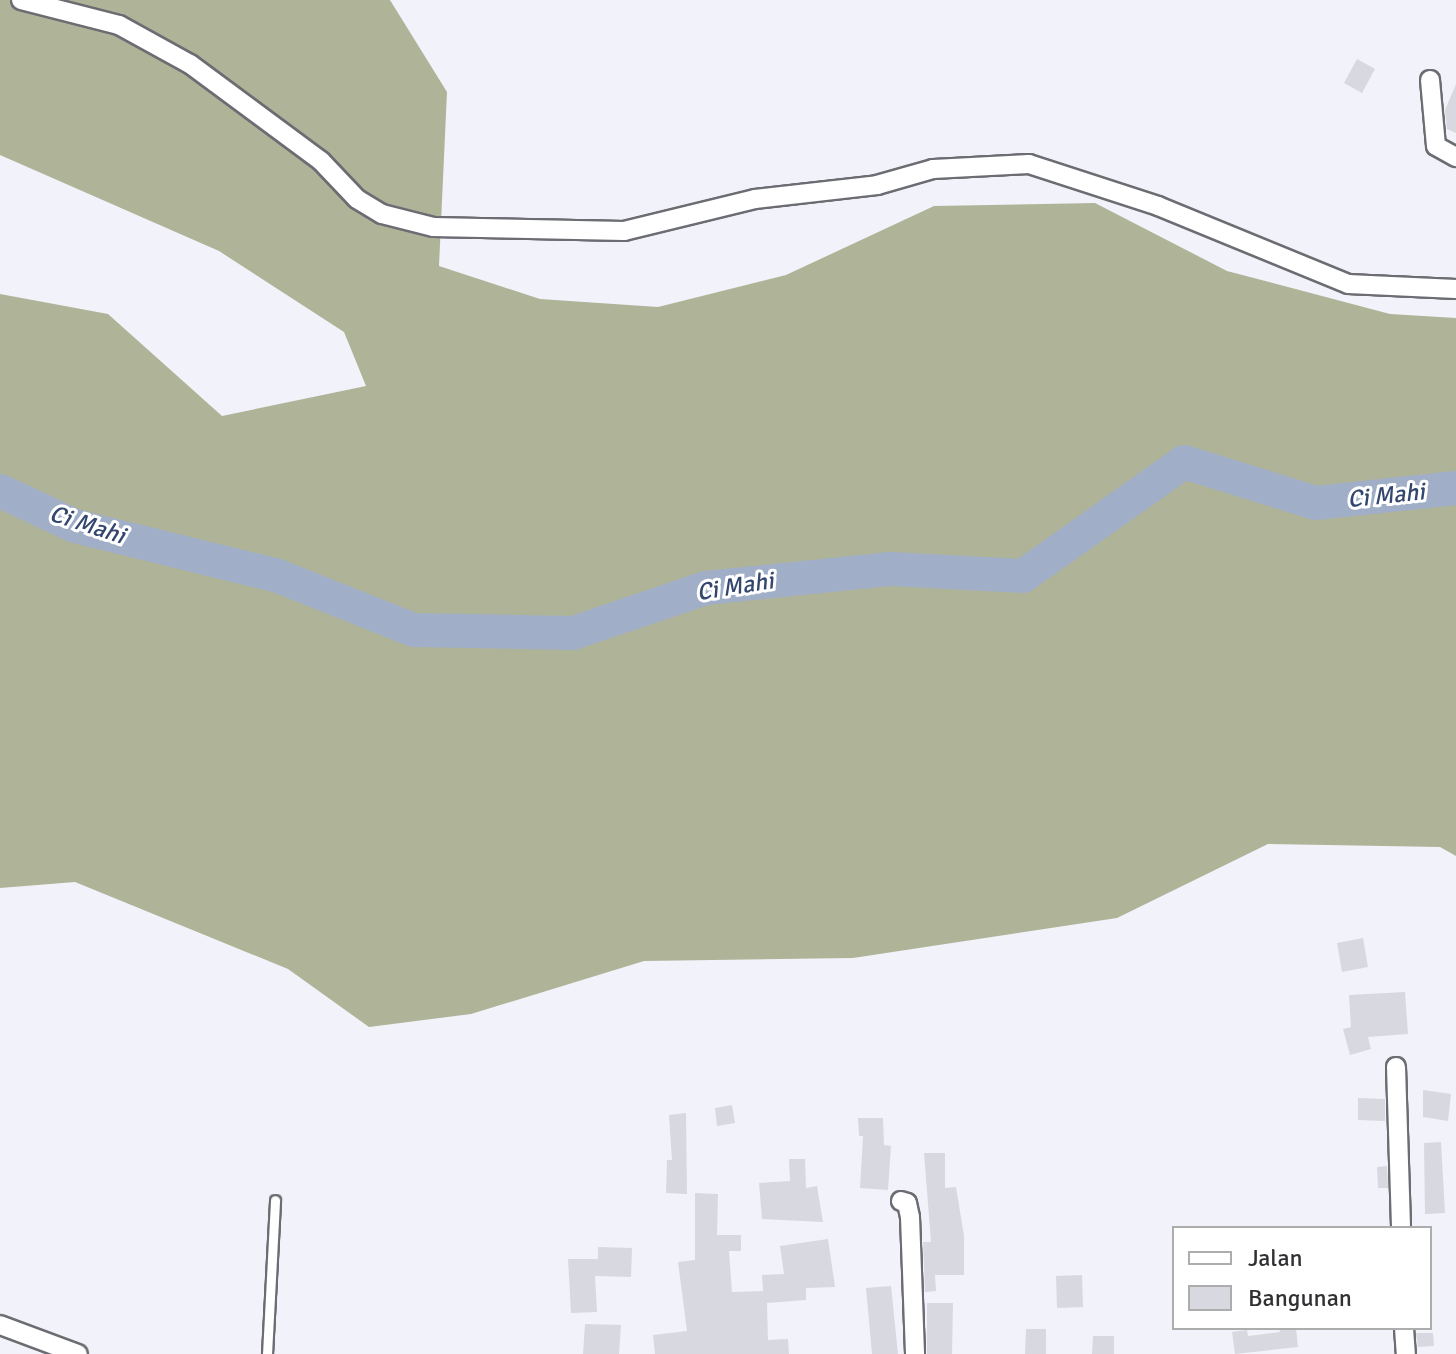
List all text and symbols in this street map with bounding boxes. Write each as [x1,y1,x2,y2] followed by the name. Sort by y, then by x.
[1346,478,1426,514] water label: Ci Mahi
[46,499,128,551] water label: Ci Mahi
[695,567,775,607] water label: Ci Mahi
[1172,1226,1432,1330] legend
[1248,1243,1303,1273] text: Jalan
[1248,1283,1352,1313] text: Bangunan

